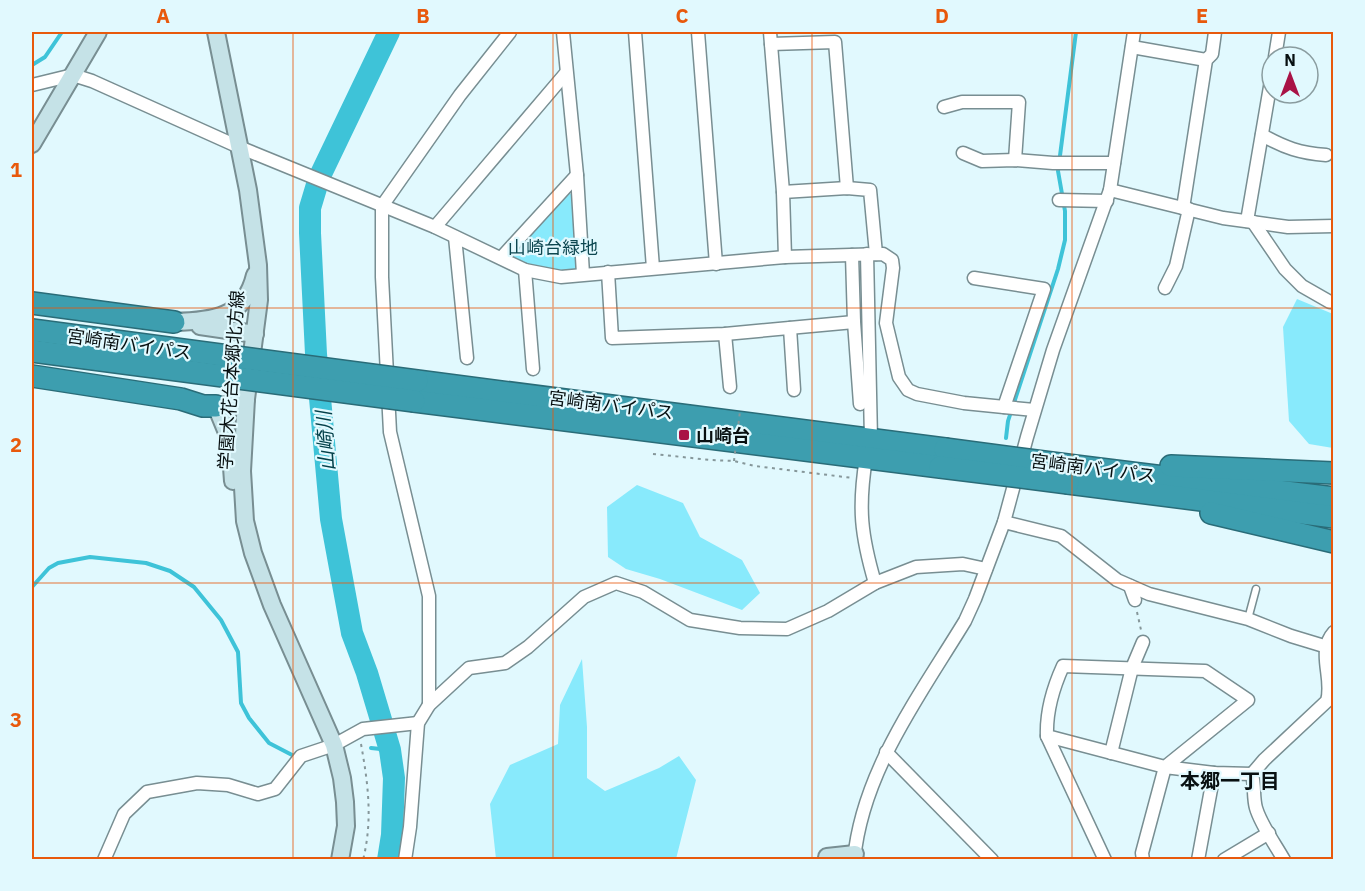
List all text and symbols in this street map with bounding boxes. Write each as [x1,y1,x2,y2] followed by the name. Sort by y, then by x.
[156,2,170,29] text: A
[416,2,430,29] text: B
[675,2,689,29] text: C
[935,2,949,29] text: D
[1196,2,1208,29] text: E
[1260,45,1320,105] north arrow
[1284,50,1296,70] text: N
[10,156,22,183] text: 1
[508,236,598,259] park label: 山崎台緑地
[213,289,249,471] street label: 学園木花台本郷北方線
[65,324,193,364] street label: 宮崎南バイパス
[547,386,675,424] street label: 宮崎南バイパス
[309,408,341,472] water label: 山崎川
[696,424,750,447] place label: 山崎台
[677,428,691,442] marker: 山崎台
[10,431,22,458] text: 2
[1029,449,1157,487] street label: 宮崎南バイパス
[10,706,22,733] text: 3
[1180,767,1280,794] district label: 本郷一丁目

